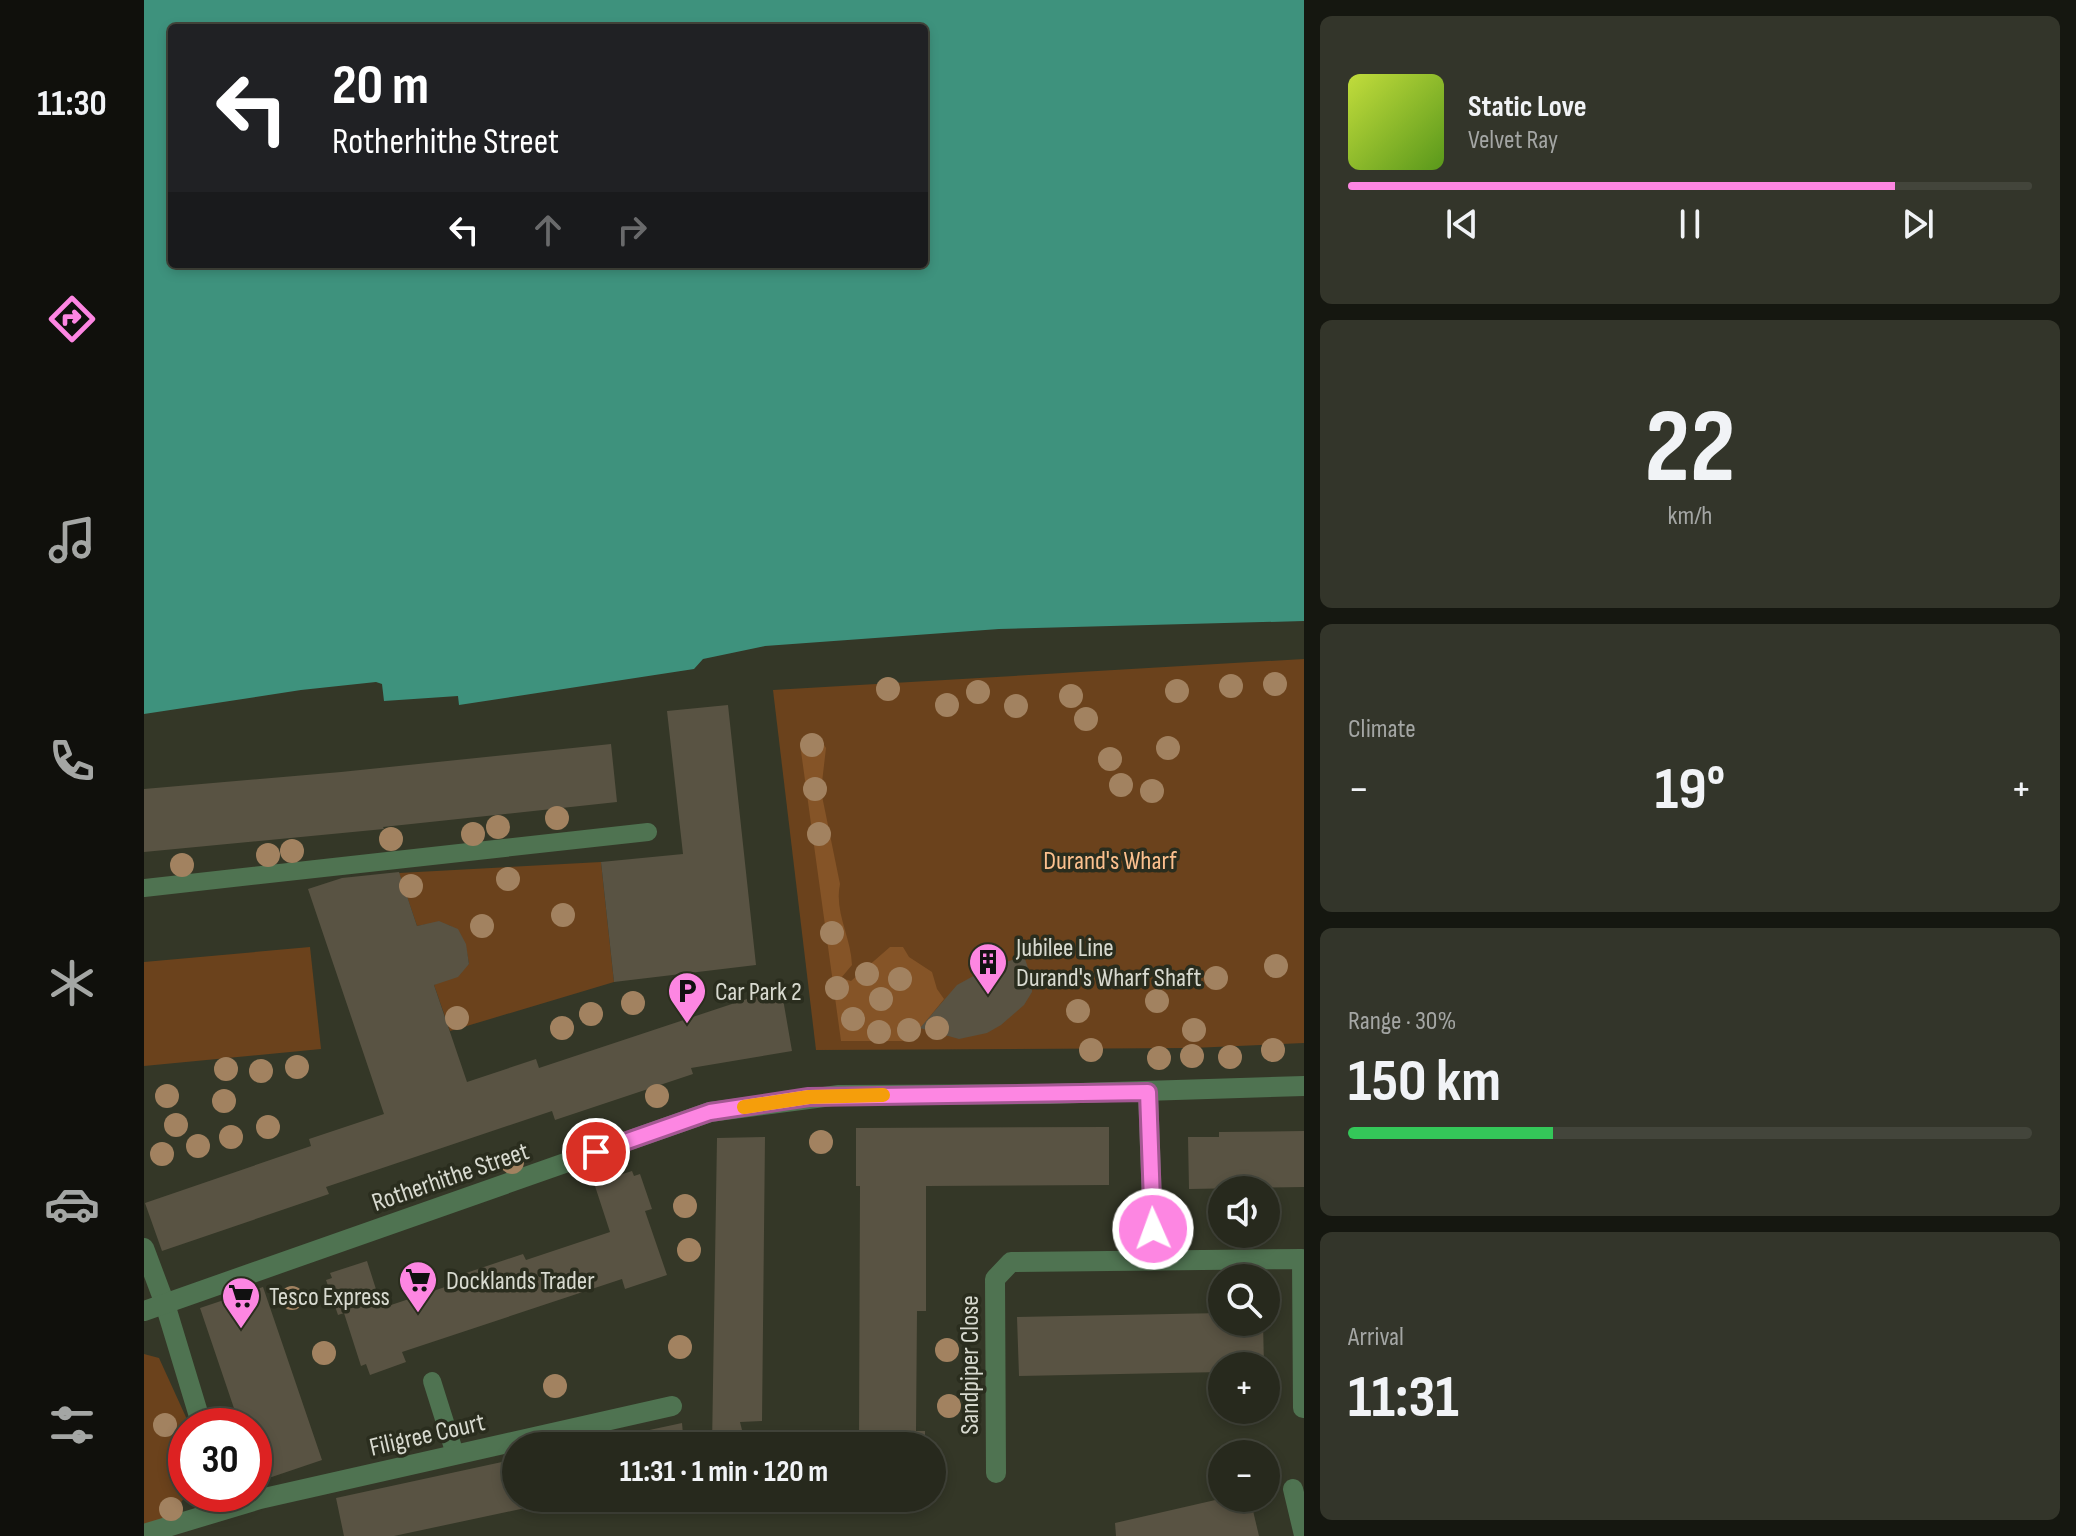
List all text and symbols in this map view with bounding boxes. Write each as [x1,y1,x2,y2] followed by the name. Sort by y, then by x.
[332,53,429,120] text: 20 m
[200,56,304,160] icon: left
[37,83,107,126] text: 11:30
[1468,89,1587,125] text: Static Love
[332,121,559,164] text: Rotherhithe Street
[1468,125,1558,156] text: Velvet Ray
[1440,202,1484,246] icon: previous
[1668,202,1712,246] icon: pause
[1896,202,1940,246] icon: next
[442,208,486,252] icon: left
[526,208,570,252] icon: ahead
[610,208,654,252] icon: right
[44,291,100,347] icon: directions
[1644,386,1736,511] text: 22
[1668,501,1712,532] text: km/h
[44,512,100,568] icon: music
[1348,714,1416,745] text: Climate
[44,733,100,789] icon: phone
[1655,754,1725,826] text: 19°
[1348,763,1370,816] text: −
[2010,763,2032,816] text: +
[1043,846,1177,877] park label: Durand's Wharf
[1015,933,1202,994] place label: Jubilee Line Durand's Wharf Shaft
[967,941,1009,996] building icon: Jubilee Line Durand's Wharf Shaft
[44,955,100,1011] icon: climate
[666,970,708,1025] parking icon: Car Park 2
[715,977,802,1008] place label: Car Park 2
[1348,1006,1456,1037] text: Range · 30%
[1348,1046,1501,1118] text: 150 km
[562,1118,630,1186] pin
[574,1130,618,1174] icon: arrive
[368,1136,533,1219] street label: Rotherhithe Street
[44,1176,100,1232] icon: car
[1208,1176,1280,1512] map controls
[1208,1176,1280,1248] button: sound
[1111,1187,1195,1271] position arrow
[397,1259,439,1314] supermarket icon: Docklands Trader
[1208,1264,1280,1336] button: search
[446,1266,595,1297] place label: Docklands Trader
[220,1275,262,1330] supermarket icon: Tesco Express
[269,1282,390,1313] place label: Tesco Express
[955,1295,986,1435] street label: Sandpiper Close
[1348,1322,1404,1353] text: Arrival
[1208,1352,1280,1424] button: +
[1348,1362,1459,1434] text: 11:31
[44,1397,100,1453] icon: filters
[367,1407,488,1464] street label: Filigree Court
[168,1408,272,1512] speed limit sign: 30
[1208,1440,1280,1512] button: −
[620,1454,828,1490] text: 11:31 · 1 min · 120 m

